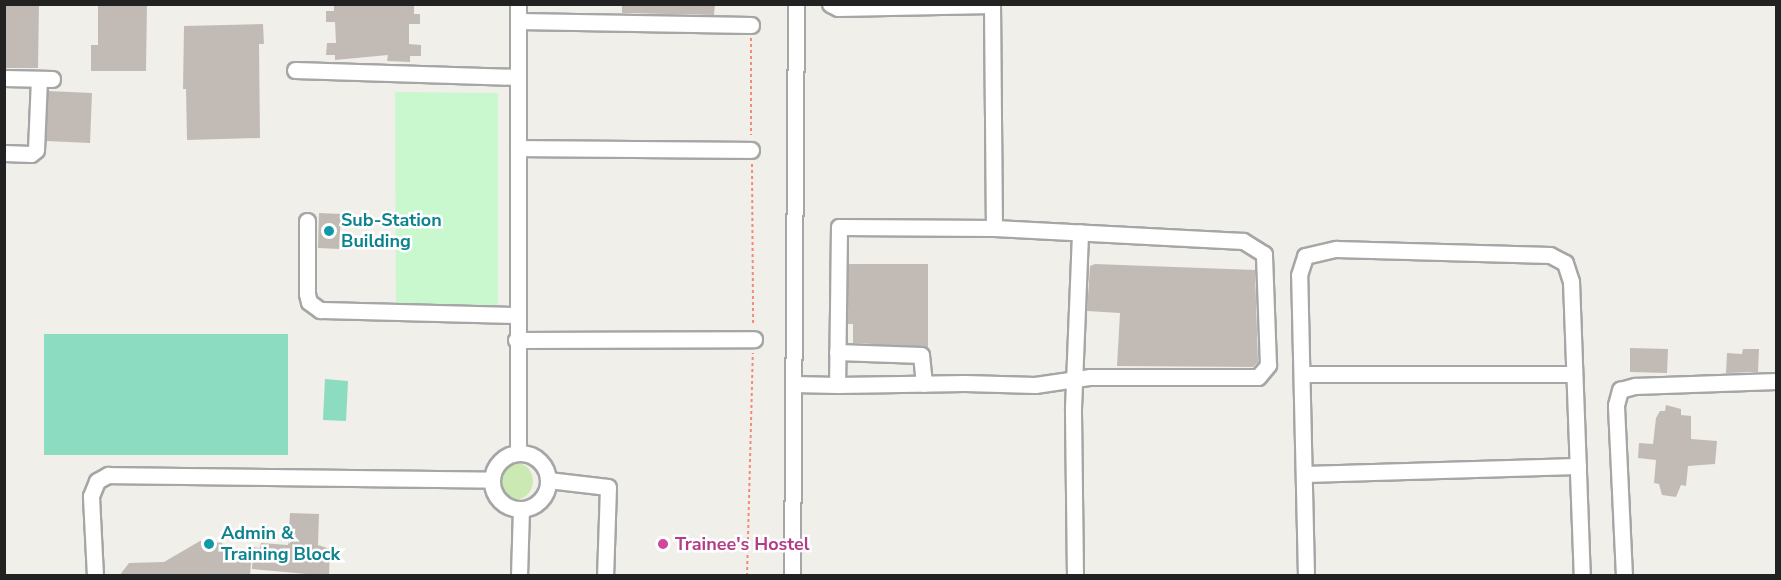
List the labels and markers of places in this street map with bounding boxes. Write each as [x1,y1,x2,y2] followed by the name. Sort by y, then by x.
[341,210,442,252] place label: Sub-Station Building
[322,224,336,238] marker: Sub-Station Building
[221,523,340,566] place label: Admin & Training Block
[675,533,810,555] place label: Trainee's Hostel
[202,537,216,551] marker: Admin & Training Block
[656,537,670,551] marker: Trainee's Hostel

